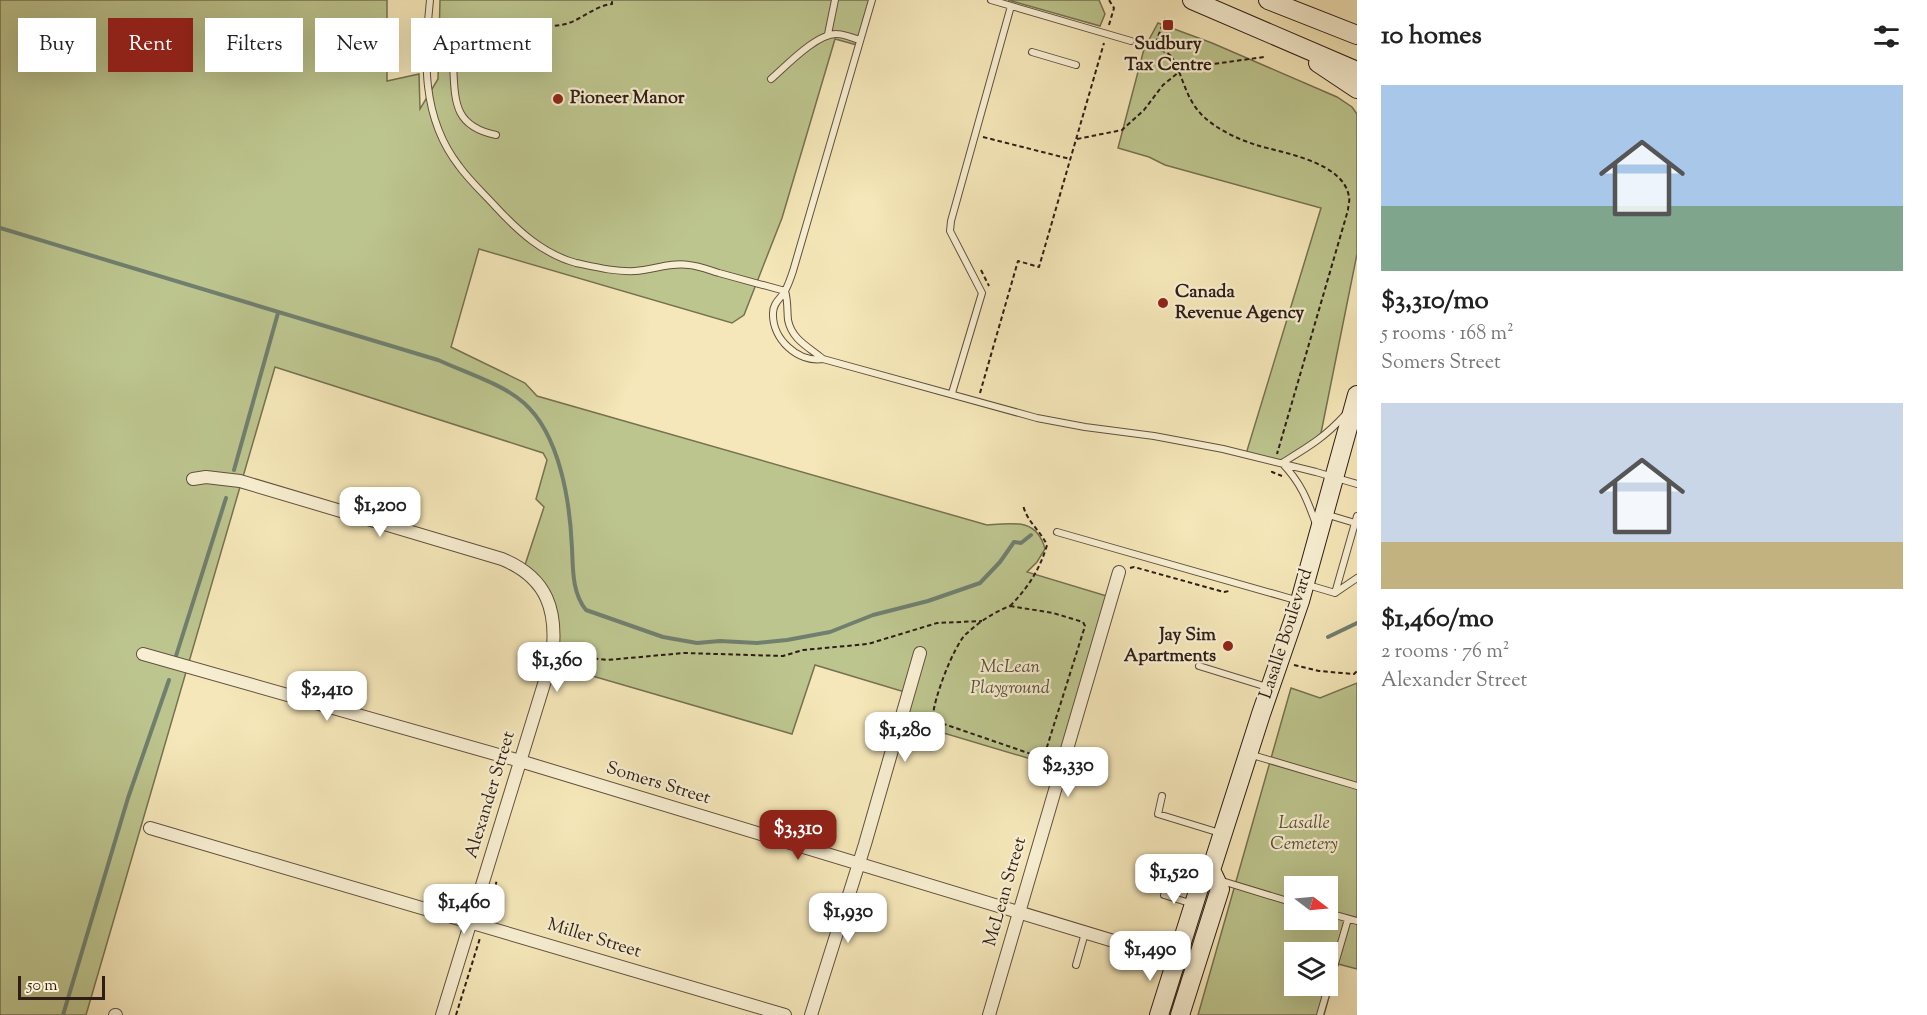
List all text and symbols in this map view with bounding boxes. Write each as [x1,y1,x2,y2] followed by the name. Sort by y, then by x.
[18,18,96,72] chip: Buy
[108,18,193,72] chip: Rent
[205,18,303,72] chip: Filters
[315,18,399,72] chip: New
[411,18,552,72] chip: Apartment
[1161,18,1175,32] marker: Sudbury Tax Centre
[1381,18,1482,55] text: 10 homes
[1870,20,1903,53] icon: filters
[1124,32,1212,79] place label: Sudbury Tax Centre
[570,86,685,112] place label: Pioneer Manor
[551,92,565,106] marker: Pioneer Manor
[1588,124,1696,232] icon: home
[1175,280,1304,327] place label: Canada Revenue Agency
[1381,283,1489,320] text: $3,310/mo
[1156,296,1170,310] marker: Canada Revenue Agency
[1381,320,1514,349] text: 5 rooms · 168 m²
[1381,349,1501,378] text: Somers Street
[1588,442,1696,550] icon: home
[331,487,429,538] pin: $1,200
[354,492,406,521] text: $1,200
[1254,566,1320,702] street label: Lasalle Boulevard
[1381,601,1494,638] text: $1,460/mo
[1124,623,1216,670] place label: Jay Sim Apartments
[1381,638,1509,667] text: 2 rooms · 76 m²
[1221,639,1235,653] marker: Jay Sim Apartments
[508,642,606,693] pin: $1,360
[532,647,582,676] text: $1,360
[970,655,1050,702] park label: McLean Playground
[1381,667,1527,696] text: Alexander Street
[278,671,376,722] pin: $2,410
[301,676,353,705] text: $2,410
[856,712,954,763] pin: $1,280
[879,717,931,746] text: $1,280
[459,728,523,862] street label: Alexander Street
[1019,747,1117,798] pin: $2,330
[1042,752,1094,781] text: $2,330
[603,756,713,812] street label: Somers Street
[749,810,847,861] pin: $3,310
[1270,811,1338,858] park label: Lasalle Cemetery
[774,815,823,844] text: $3,310
[978,834,1034,950] street label: McLean Street
[1125,854,1223,905] pin: $1,520
[1149,859,1199,888] text: $1,520
[1284,876,1338,930] north arrow
[1284,876,1338,996] map controls
[415,884,513,935] pin: $1,460
[438,889,490,918] text: $1,460
[799,893,897,944] pin: $1,930
[823,898,873,927] text: $1,930
[544,912,644,966] street label: Miller Street
[1101,931,1199,982] pin: $1,490
[1124,936,1176,965] text: $1,490
[1284,942,1338,996] button: layers
[18,973,105,1000] scale bar
[27,975,58,998] text: 50 m

